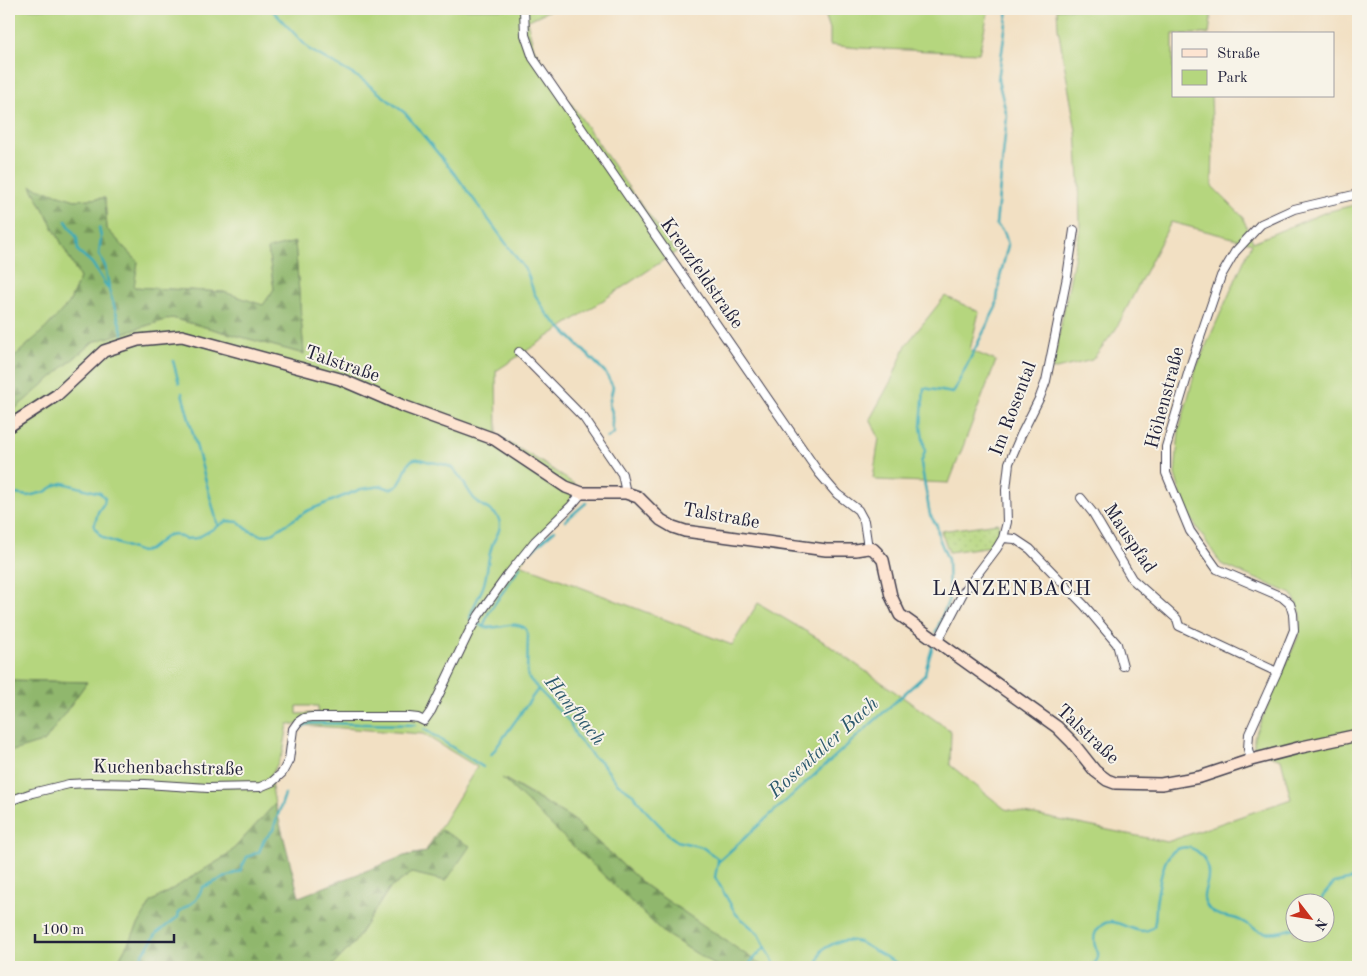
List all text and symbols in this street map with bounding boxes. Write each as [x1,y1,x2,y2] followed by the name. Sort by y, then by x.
[1172,32,1334,98] legend
[1217,47,1260,62] text: Straße
[1217,71,1248,86] text: Park
[656,215,746,333] street label: Kreuzfeldstraße
[302,343,382,387] street label: Talstraße
[1143,345,1189,451] street label: Höhenstraße
[987,359,1041,459] street label: Im Rosental
[681,501,761,533] street label: Talstraße
[1099,501,1159,577] street label: Mauspfad
[932,579,1092,600] district label: LANZENBACH
[539,671,608,750] water label: Hanfbach
[764,694,883,803] water label: Rosentaler Bach
[1052,701,1122,769] street label: Talstraße
[93,758,243,780] street label: Kuchenbachstraße
[1284,894,1334,944] north arrow
[35,911,174,943] scale bar
[1311,916,1329,933] text: N
[42,923,84,938] text: 100 m

